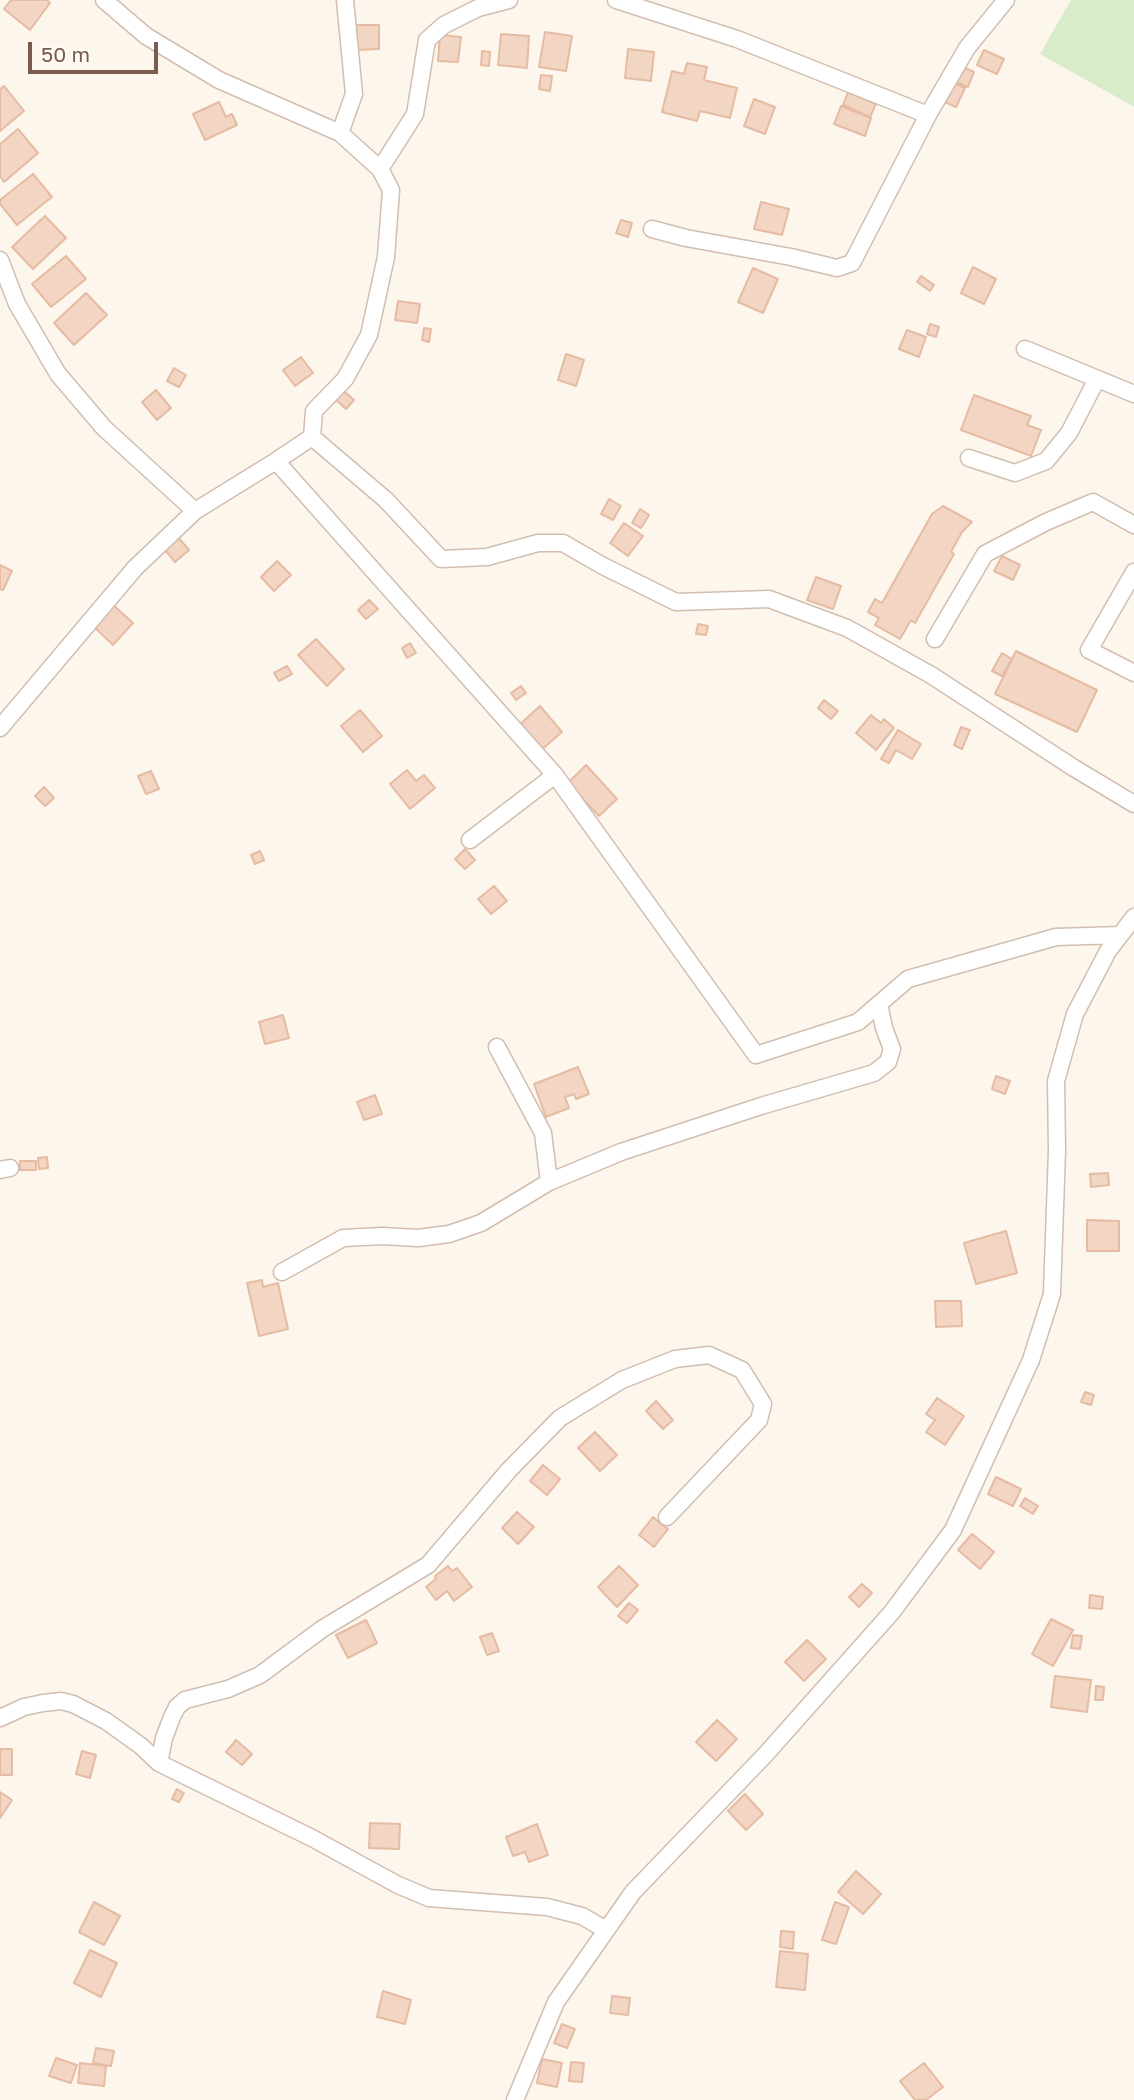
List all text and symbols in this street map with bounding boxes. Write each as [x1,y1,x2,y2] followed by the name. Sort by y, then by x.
[32,28,161,72] scale bar
[41,41,90,67] text: 50 m

